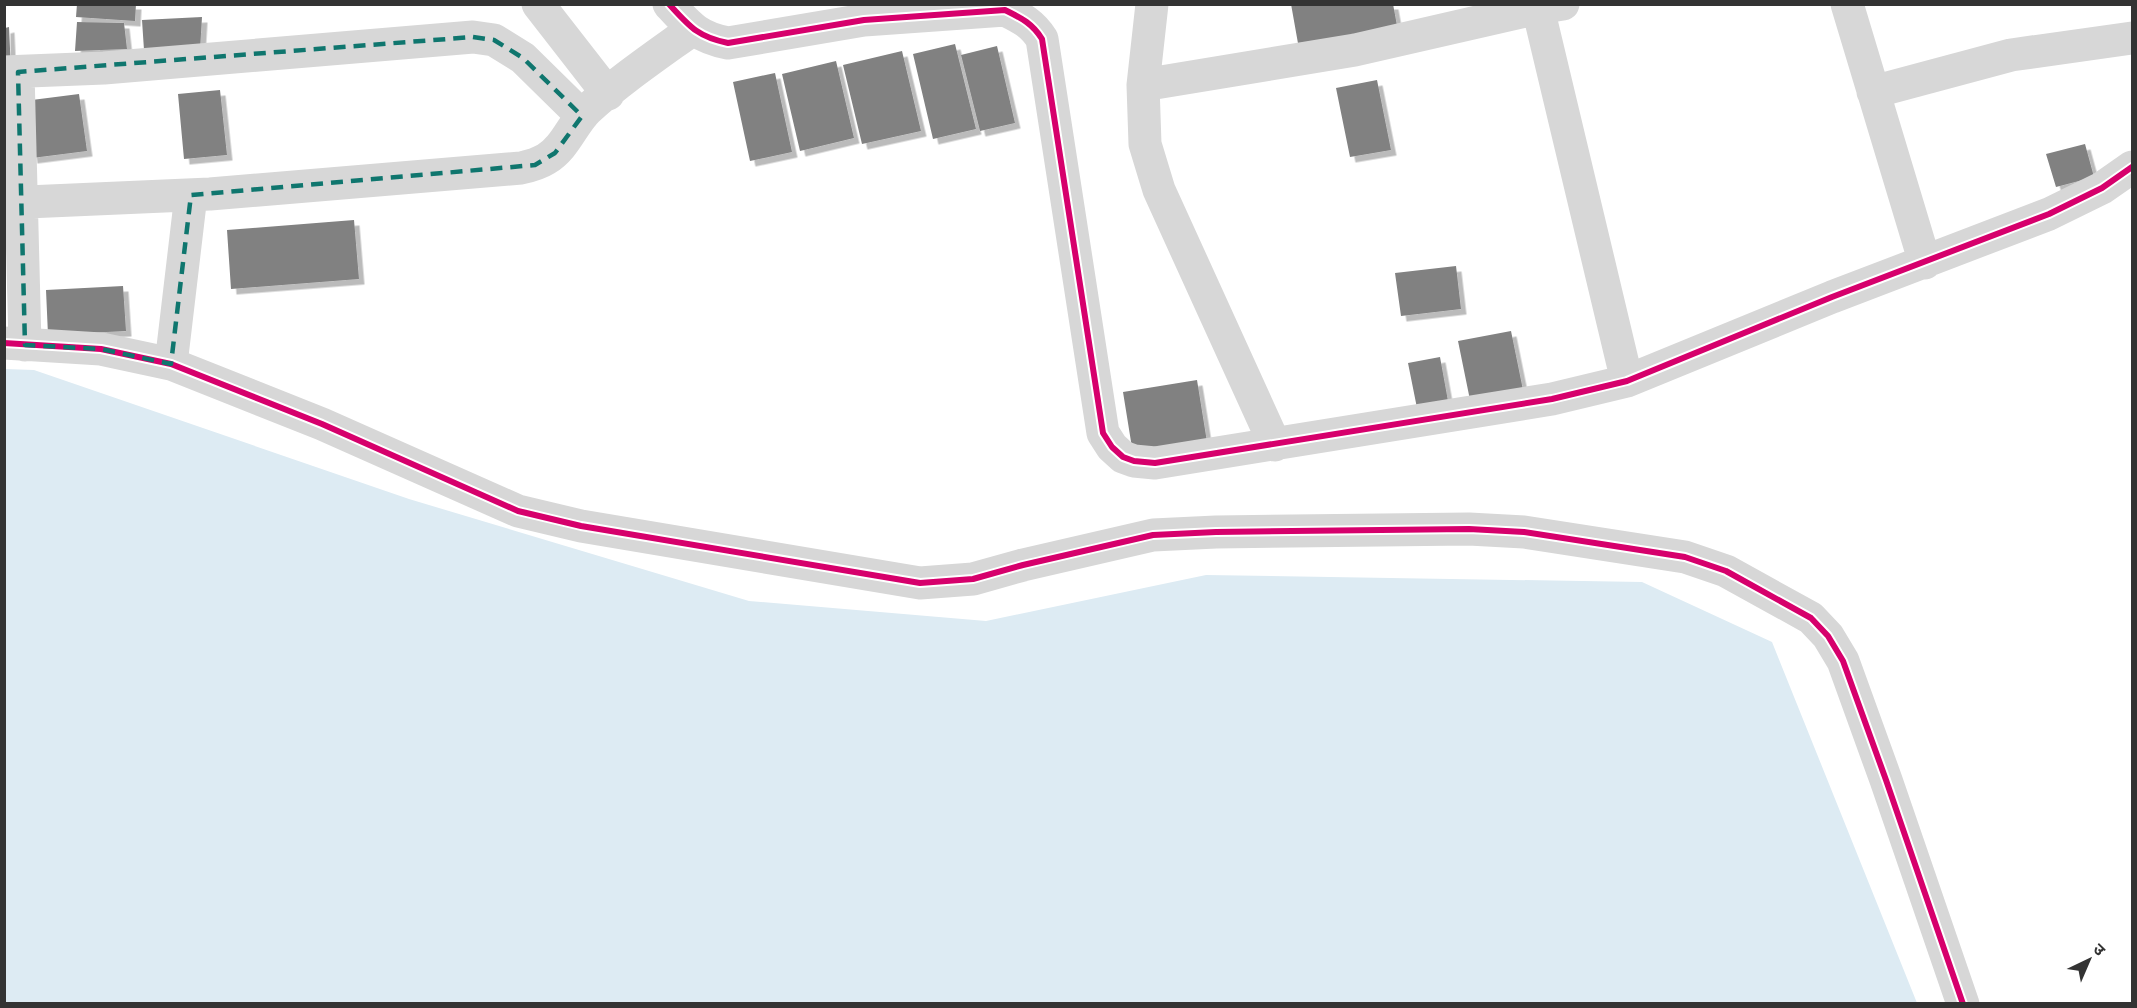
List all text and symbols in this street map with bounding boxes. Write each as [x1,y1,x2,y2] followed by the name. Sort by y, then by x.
[2059,930,2119,990] north arrow
[2089,939,2109,960] text: उ

